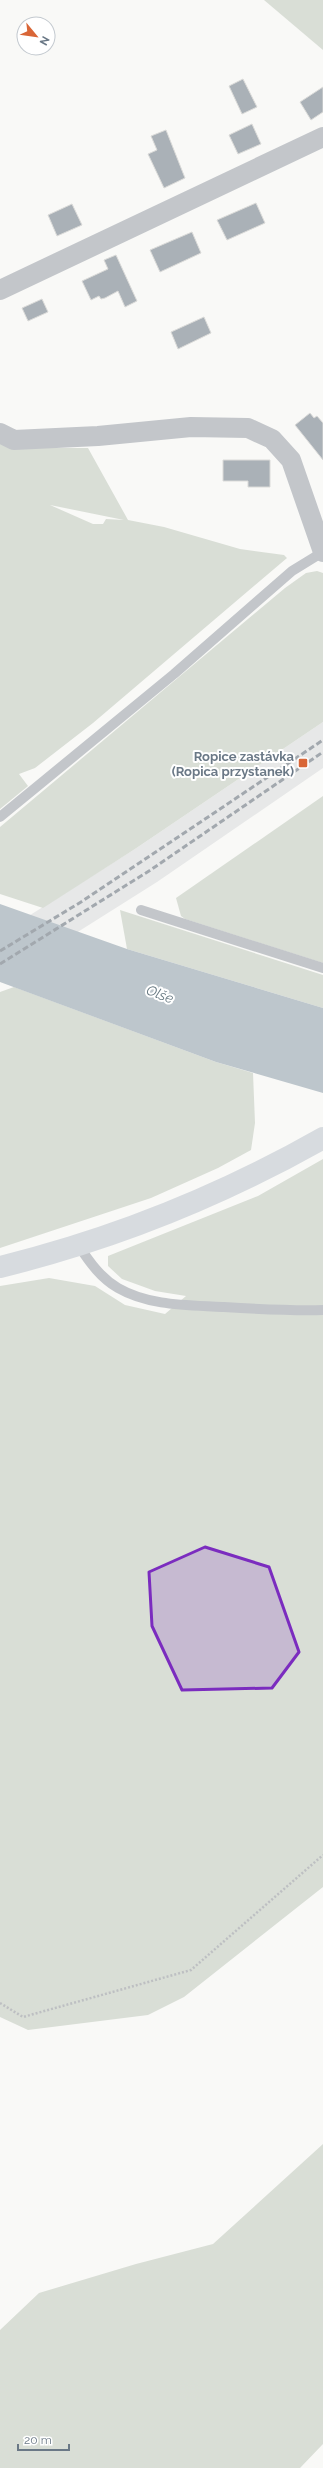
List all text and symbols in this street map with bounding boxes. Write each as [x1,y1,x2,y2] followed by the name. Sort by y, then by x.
[16,16,56,56] north arrow
[37,34,52,47] text: N
[172,749,295,779] place label: Ropice zastávka (Ropica przystanek)
[297,757,309,769] marker: Ropice zastávka (Ropica przystanek)
[144,982,176,1007] water label: Olše
[18,2426,69,2452] scale bar
[24,2433,52,2447] text: 20 m

